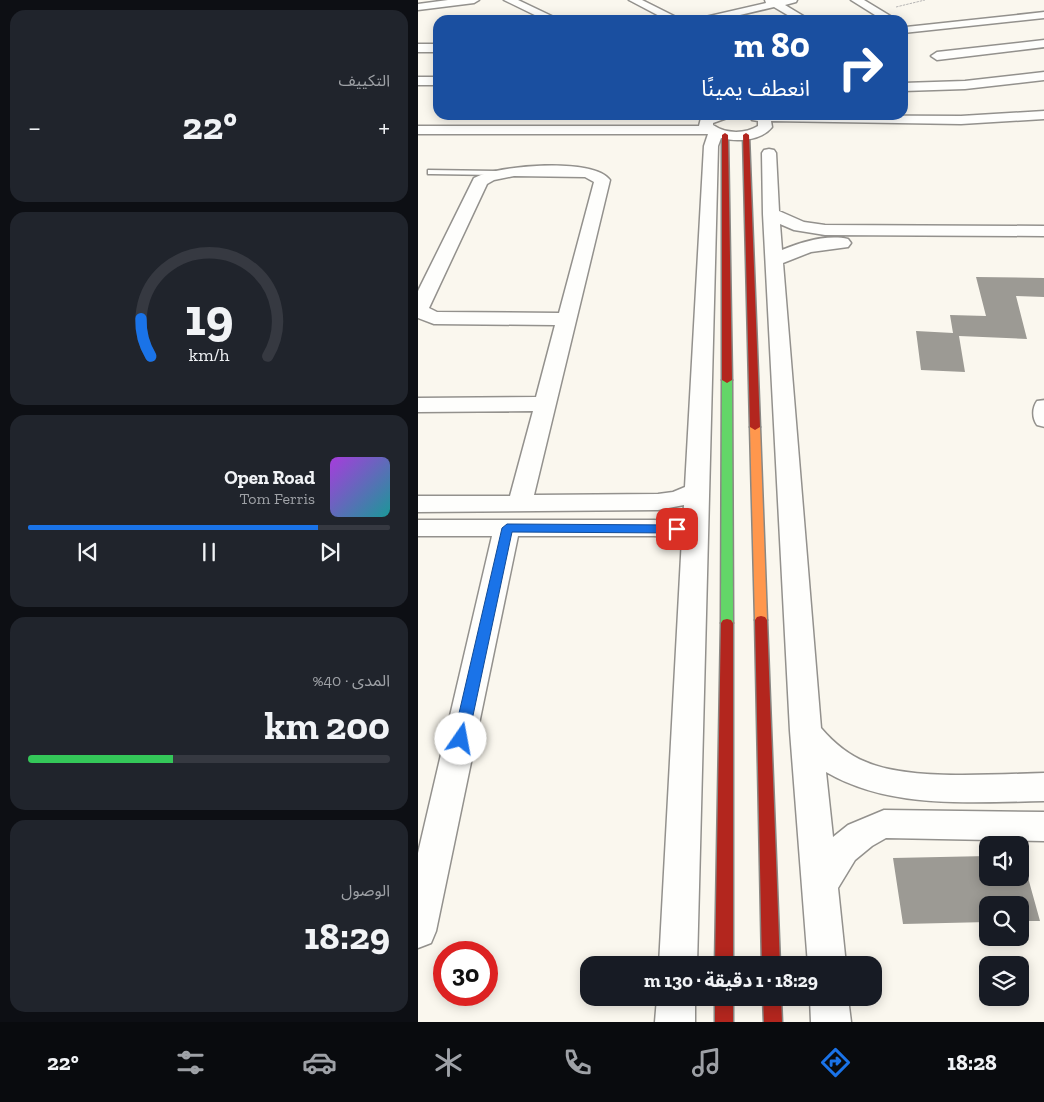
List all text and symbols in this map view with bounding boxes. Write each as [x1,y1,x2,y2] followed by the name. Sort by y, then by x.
[734,24,810,66] text: 80 m
[828,35,893,100] icon: right
[338,71,390,90] text: التكييف
[701,75,810,102] text: انعطف يمينًا
[182,103,237,149] text: 22°
[28,111,41,144] text: −
[378,111,390,144] text: +
[185,286,233,348] text: 19
[189,344,229,366] text: km/h
[224,466,315,489] text: Open Road
[239,489,315,508] text: Tom Ferris
[656,508,698,550] pin
[663,515,691,543] icon: arrive
[74,538,102,566] icon: previous
[195,538,223,566] icon: pause
[316,538,344,566] icon: next
[313,671,390,690] text: المدى · 40%
[264,703,390,749] text: 200 km
[434,712,486,764] position arrow
[979,836,1029,1006] map controls
[979,836,1029,886] button: sound
[341,881,390,900] text: الوصول
[979,896,1029,946] button: search
[304,913,390,959] text: 18:29
[433,941,498,1006] speed limit sign: 30
[979,956,1029,1006] button: layers
[644,969,818,992] text: 18:29 · 1 دقيقة · 130 m
[173,1045,208,1080] icon: filters
[302,1045,337,1080] icon: car
[431,1045,466,1080] icon: climate
[560,1045,595,1080] icon: phone
[689,1045,724,1080] icon: music
[818,1045,853,1080] icon: directions
[47,1049,79,1076] text: 22°
[947,1049,997,1076] text: 18:28

